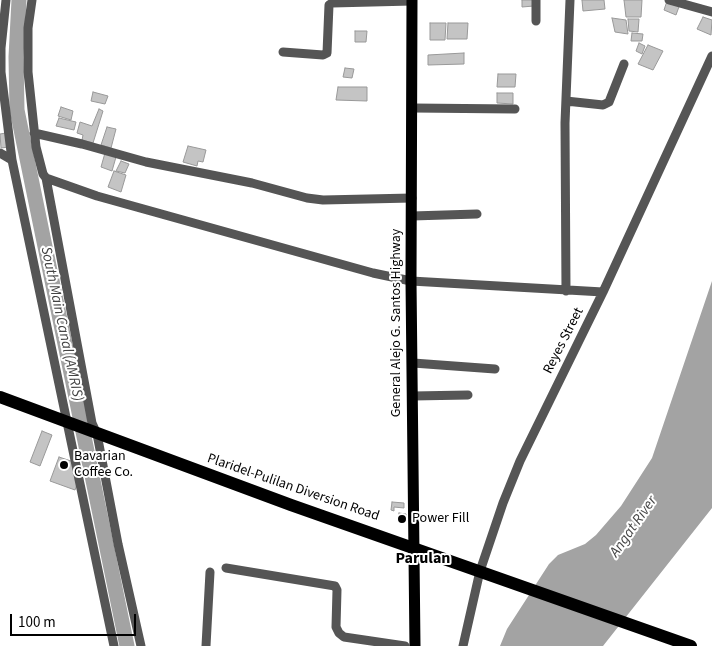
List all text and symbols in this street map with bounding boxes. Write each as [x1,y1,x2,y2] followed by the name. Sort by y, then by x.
[389,229,405,417] street label: General Alejo G. Santos Highway
[36,245,86,403] water label: South Main Canal (AMRIS)
[540,305,588,377] street label: Reyes Street
[74,449,133,482] place label: Bavarian Coffee Co.
[205,451,381,525] street label: Plaridel-Pulilan Diversion Road
[58,459,70,471] marker: Bavarian Coffee Co.
[606,493,662,561] water label: Angat River
[412,511,469,527] place label: Power Fill
[396,513,408,525] marker: Power Fill
[395,549,451,569] district label: Parulan
[12,604,139,636] scale bar
[18,612,56,633] text: 100 m

